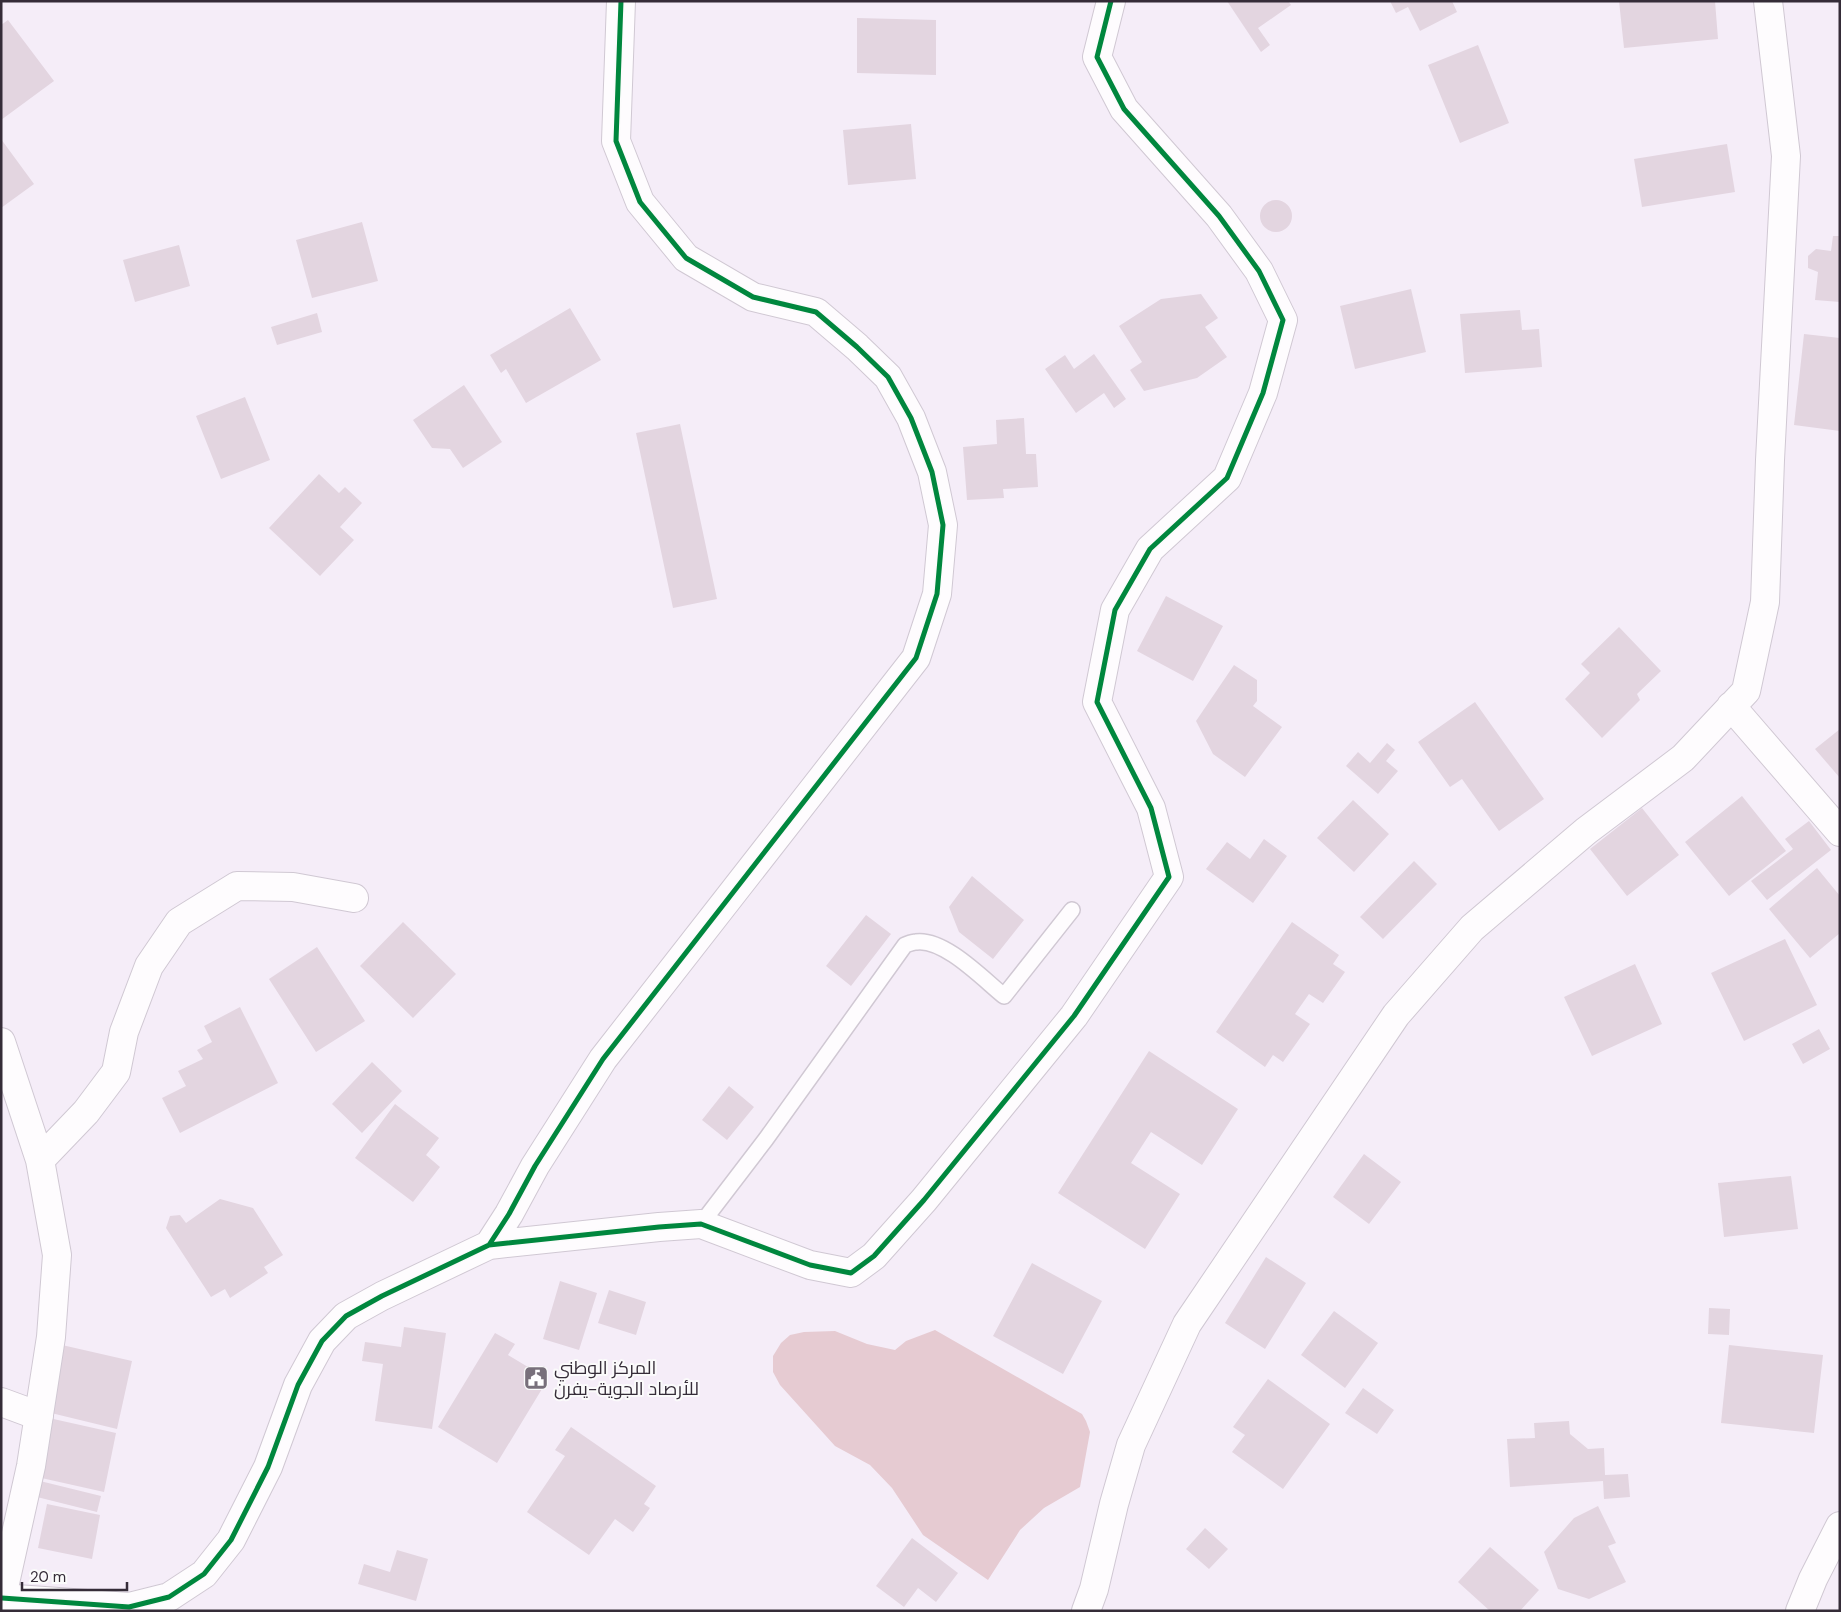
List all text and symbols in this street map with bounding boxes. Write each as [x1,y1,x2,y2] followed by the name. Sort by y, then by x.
[554,1356,699,1401] place label: المركز الوطني للأرصاد الجوية-يفرن
[523,1365,549,1391] public building icon: المركز الوطني للأرصاد الجوية-يفرن
[22,1560,128,1592] scale bar
[30,1567,66,1587] text: 20 m

